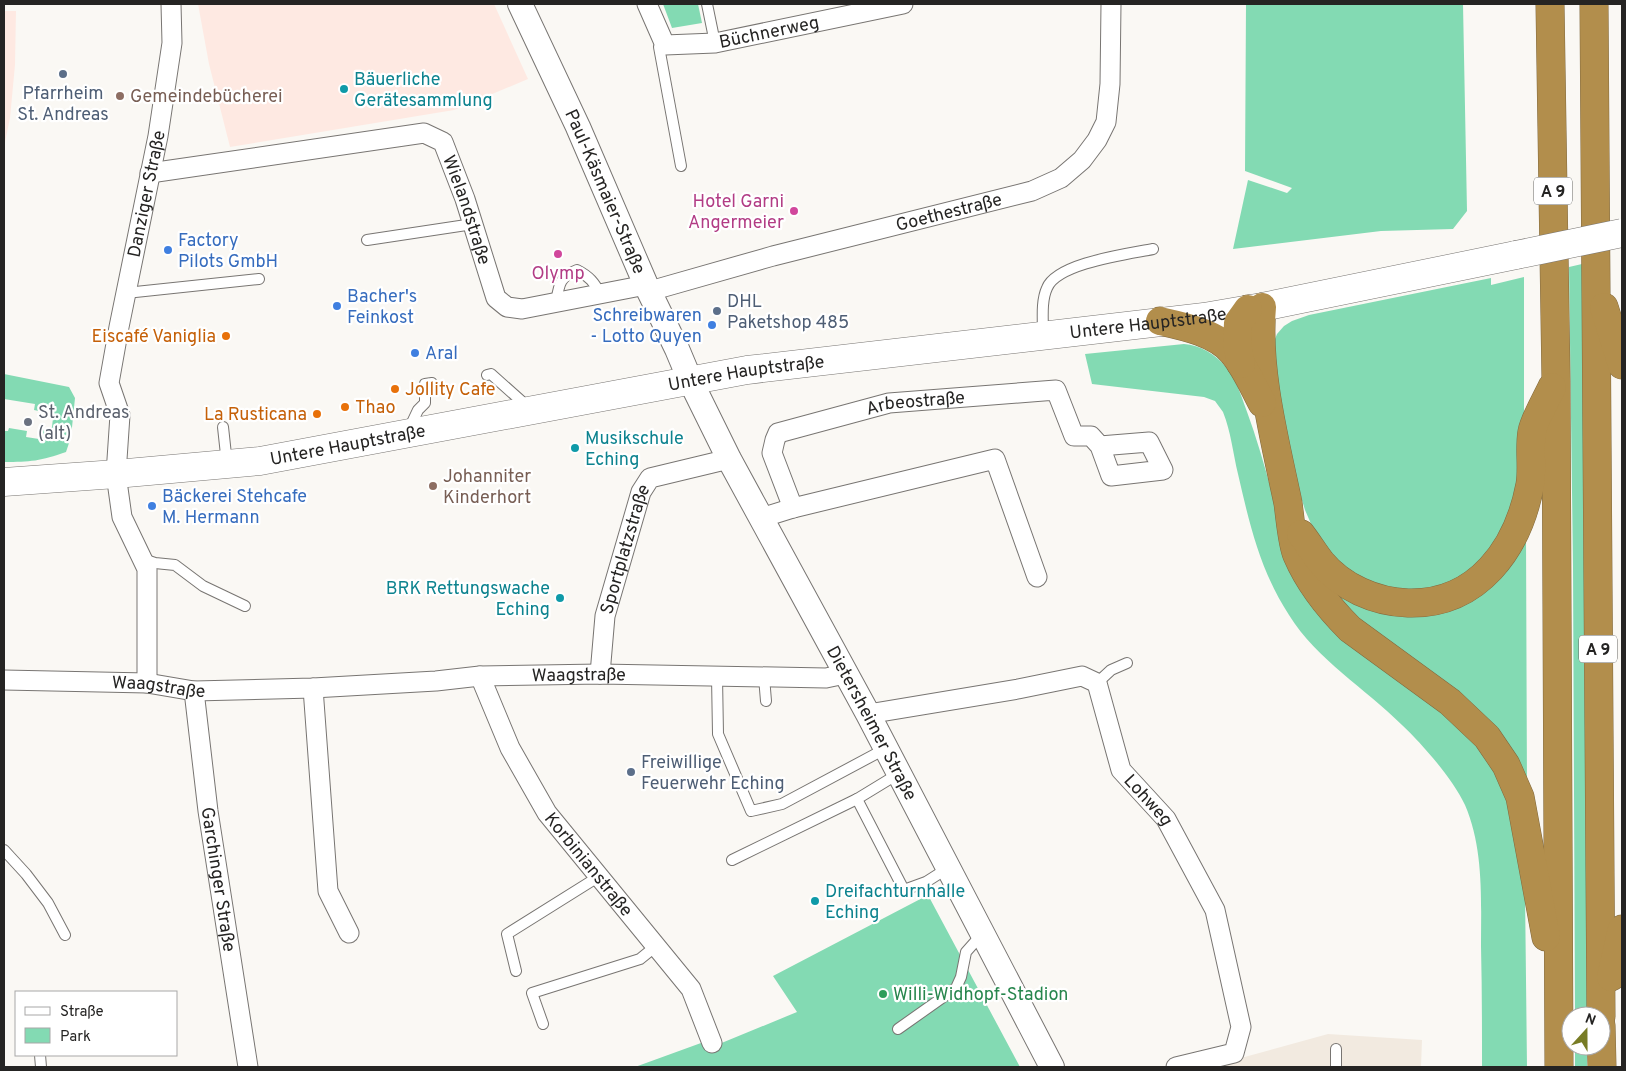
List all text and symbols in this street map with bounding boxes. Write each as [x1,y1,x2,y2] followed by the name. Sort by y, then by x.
[717,12,821,55] street label: Büchnerweg
[57,68,69,80] marker: Pfarrheim St. Andreas
[354,69,493,113] place label: Bäuerliche Gerätesammlung
[17,83,109,127] place label: Pfarrheim St. Andreas
[338,83,350,95] marker: Bäuerliche Gerätesammlung
[130,86,283,109] place label: Gemeindebücherei
[114,90,126,102] marker: Gemeindebücherei
[558,106,650,278] street label: Paul-Käsmaier-Straße
[124,129,172,260] street label: Danziger Straße
[436,152,495,268] street label: Wielandstraße
[1534,178,1572,205] road number: A 9
[894,189,1005,238] street label: Goethestraße
[688,191,784,235] place label: Hotel Garni Angermeier
[788,205,800,217] marker: Hotel Garni Angermeier
[178,230,278,274] place label: Factory Pilots GmbH
[162,244,174,256] marker: Factory Pilots GmbH
[552,248,564,260] marker: Olymp
[531,263,585,286] place label: Olymp
[347,286,417,330] place label: Bacher's Feinkost
[727,291,849,335] place label: DHL Paketshop 485
[331,300,343,312] marker: Bacher's Feinkost
[1068,303,1228,345] street label: Untere Hauptstraße
[590,305,702,349] place label: Schreibwaren - Lotto Quyen
[711,305,723,317] marker: DHL Paketshop 485
[706,319,718,331] marker: Schreibwaren - Lotto Quyen
[92,326,216,349] place label: Eiscafé Vaniglia
[220,330,232,342] marker: Eiscafé Vaniglia
[425,343,458,366] place label: Aral
[409,347,421,359] marker: Aral
[666,351,826,398] street label: Untere Hauptstraße
[405,379,495,402] place label: Jollity Cafe
[389,383,401,395] marker: Jollity Cafe
[864,387,966,422] street label: Arbeostraße
[355,397,396,420] place label: Thao
[339,401,351,413] marker: Thao
[38,402,129,446] place label: St. Andreas (alt)
[204,404,307,427] place label: La Rusticana
[311,408,323,420] marker: La Rusticana
[22,416,34,428] marker: St. Andreas (alt)
[268,420,428,472] street label: Untere Hauptstraße
[585,428,684,472] place label: Musikschule Eching
[569,442,581,454] marker: Musikschule Eching
[443,466,531,510] place label: Johanniter Kinderhort
[427,480,439,492] marker: Johanniter Kinderhort
[596,480,656,617] street label: Sportplatzstraße
[162,486,307,530] place label: Bäckerei Stehcafe M. Hermann
[146,500,158,512] marker: Bäckerei Stehcafe M. Hermann
[386,578,550,622] place label: BRK Rettungswache Eching
[554,592,566,604] marker: BRK Rettungswache Eching
[1579,636,1617,662] road number: A 9
[820,642,921,805] street label: Dietersheimer Straße
[531,664,626,688] street label: Waagstraße
[112,672,206,704] street label: Waagstraße
[641,752,785,796] place label: Freiwillige Feuerwehr Eching
[625,766,637,778] marker: Freiwillige Feuerwehr Eching
[1118,770,1178,830] street label: Lohweg
[195,805,240,954] street label: Garchinger Straße
[538,808,637,922] street label: Korbinianstraße
[825,881,965,925] place label: Dreifachturnhalle Eching
[809,895,821,907] marker: Dreifachturnhalle Eching
[893,984,1068,1007] place label: Willi-Widhopf-Stadion
[877,988,889,1000] marker: Willi-Widhopf-Stadion
[15,991,178,1056] legend
[60,1003,104,1022] text: Straße
[1561,1006,1611,1056] north arrow
[1582,1011,1598,1030] text: N
[60,1028,91,1047] text: Park

